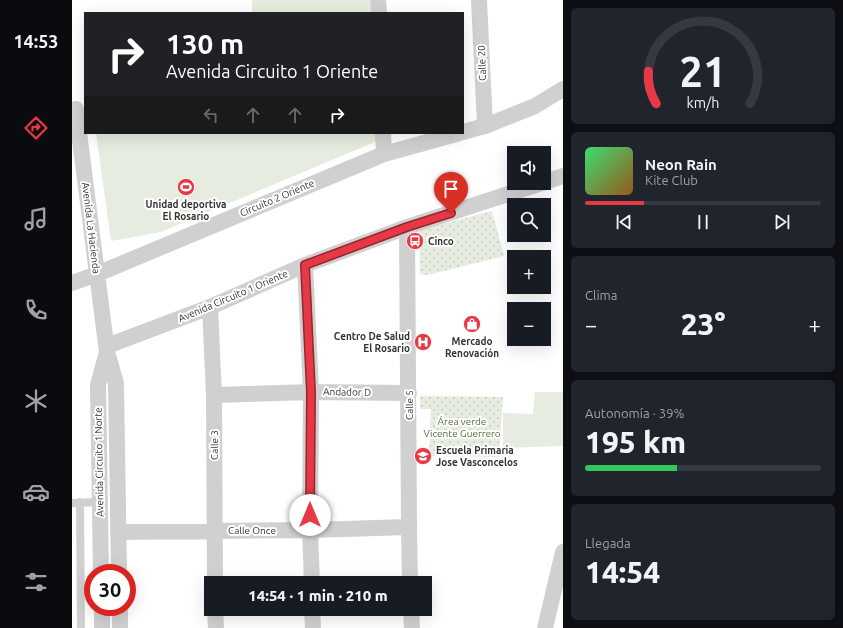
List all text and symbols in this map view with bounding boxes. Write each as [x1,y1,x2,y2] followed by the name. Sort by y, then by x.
[100,28,152,80] icon: right
[166,28,244,59] text: 130 m
[13,31,59,51] text: 14:53
[476,45,488,81] street label: Calle 20
[680,48,726,95] text: 21
[166,61,378,81] text: Avenida Circuito 1 Oriente
[687,95,719,111] text: km/h
[200,104,222,126] icon: left
[242,104,264,126] icon: ahead
[284,104,306,126] icon: ahead
[326,104,348,126] icon: right
[22,114,50,142] icon: directions
[507,146,551,346] map controls
[507,146,551,190] button: sound
[645,156,717,173] text: Neon Rain
[434,172,468,213] pin
[645,173,698,187] text: Kite Club
[176,177,196,197] sports icon: Unidad deportiva El Rosario
[238,177,316,219] street label: Circuito 2 Oriente
[440,178,462,200] icon: arrive
[80,182,102,274] street label: Avenida La Hacienda
[507,198,551,242] button: search
[146,199,226,222] place label: Unidad deportiva El Rosario
[22,205,50,233] icon: music
[613,211,635,233] icon: previous
[692,211,714,233] icon: pause
[771,211,793,233] icon: next
[405,231,425,251] bus stop icon: Cinco
[428,236,454,247] place label: Cinco
[507,250,551,294] button: +
[177,268,289,324] street label: Avenida Circuito 1 Oriente
[585,288,617,302] text: Clima
[22,296,50,324] icon: phone
[507,302,551,346] button: −
[681,307,725,341] text: 23°
[585,312,597,337] text: −
[809,312,821,337] text: +
[462,314,482,334] shop icon: Mercado Renovación
[334,331,410,354] place label: Centro De Salud El Rosario
[413,332,433,352] hospital icon: Centro De Salud El Rosario
[445,336,499,359] place label: Mercado Renovación
[323,386,371,398] street label: Andador D
[22,387,50,415] icon: climate
[404,390,415,420] street label: Calle 5
[585,406,684,420] text: Autonomía · 39%
[93,407,105,517] street label: Avenida Circuito 1 Norte
[423,415,501,439] park label: Área verde Vicente Guerrero
[585,425,686,459] text: 195 km
[209,430,220,460] street label: Calle 3
[436,445,518,468] place label: Escuela Primaria Jose Vasconcelos
[413,446,433,466] school or university icon: Escuela Primaria Jose Vasconcelos
[22,478,50,506] icon: car
[289,494,331,536] position arrow
[228,525,276,536] street label: Calle Once
[585,536,631,550] text: Llegada
[585,555,660,589] text: 14:54
[84,564,136,616] speed limit sign: 30
[22,568,50,596] icon: filters
[248,587,388,604] text: 14:54 · 1 min · 210 m

